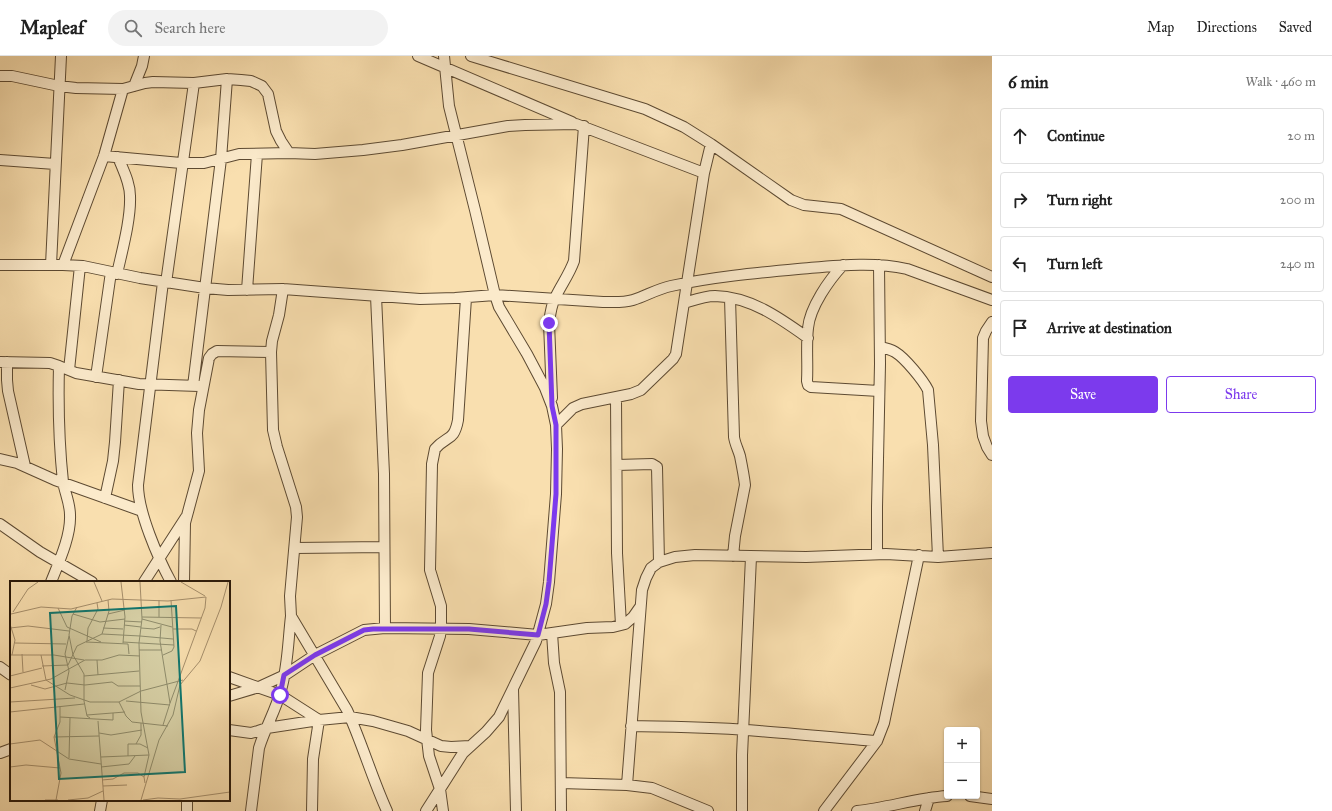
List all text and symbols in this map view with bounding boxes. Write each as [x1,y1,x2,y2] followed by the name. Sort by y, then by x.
[108,10,388,46] search box
[20,16,84,39] text: Mapleaf
[122,17,144,39] icon: search
[154,19,225,37] text: Search here
[1147,19,1174,36] text: Map
[1196,19,1257,36] text: Directions
[1279,19,1312,36] text: Saved
[1008,72,1049,93] text: 6 min
[1246,74,1316,90] text: Walk · 460 m
[1009,125,1031,147] icon: ahead
[1047,127,1105,145] text: Continue
[1287,128,1315,144] text: 20 m
[1009,189,1031,211] icon: right
[1047,191,1112,209] text: Turn right
[1280,192,1315,208] text: 200 m
[1009,253,1031,275] icon: left
[1047,255,1103,273] text: Turn left
[1280,256,1315,272] text: 240 m
[540,314,558,332] route end
[1009,317,1031,339] icon: arrive
[1047,319,1172,337] text: Arrive at destination
[1008,376,1158,413] button: Save
[1166,376,1316,413] button: Share
[10,581,230,801] inset map
[271,686,289,704] route start
[944,727,980,799] map controls
[944,727,980,763] button: +
[944,763,980,799] button: −

